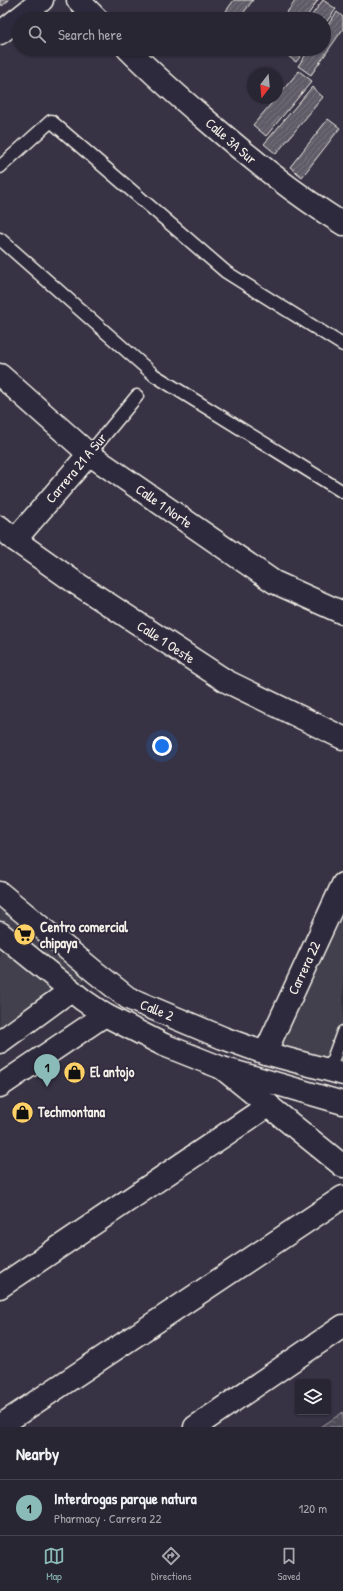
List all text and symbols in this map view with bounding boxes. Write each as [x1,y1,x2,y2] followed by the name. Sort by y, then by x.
[12,12,331,56] search box
[26,23,48,45] icon: search
[58,24,122,45] text: Search here
[247,68,283,104] north arrow
[202,113,261,168] street label: Calle 3A Sur
[41,428,111,507] street label: Carrera 21 A Sur
[132,479,197,532] street label: Calle 1 Norte
[134,616,199,668] street label: Calle 1 Oeste
[152,736,172,756] your location
[40,917,128,954] place label: Centro comercial chipaya
[12,922,38,948] supermarket icon: Centro comercial chipaya
[283,938,324,998] street label: Carrera 22
[138,994,177,1025] street label: Calle 2
[34,1054,60,1087] pin: 1
[61,1059,87,1085] shop icon: El antojo
[90,1062,135,1082] place label: El antojo
[10,1099,36,1125] shop icon: Techmontana
[37,1102,106,1121] place label: Techmontana
[295,1379,331,1415] map controls
[295,1379,331,1415] button: layers
[16,1442,59,1465] text: Nearby
[54,1488,197,1509] text: Interdrogas parque natura
[27,1499,31,1517] text: 1
[299,1499,327,1517] text: 120 m
[54,1509,162,1527] text: Pharmacy · Carrera 22
[43,1545,65,1583] tab: Map
[151,1545,192,1583] tab: Directions
[278,1545,300,1583] tab: Saved

